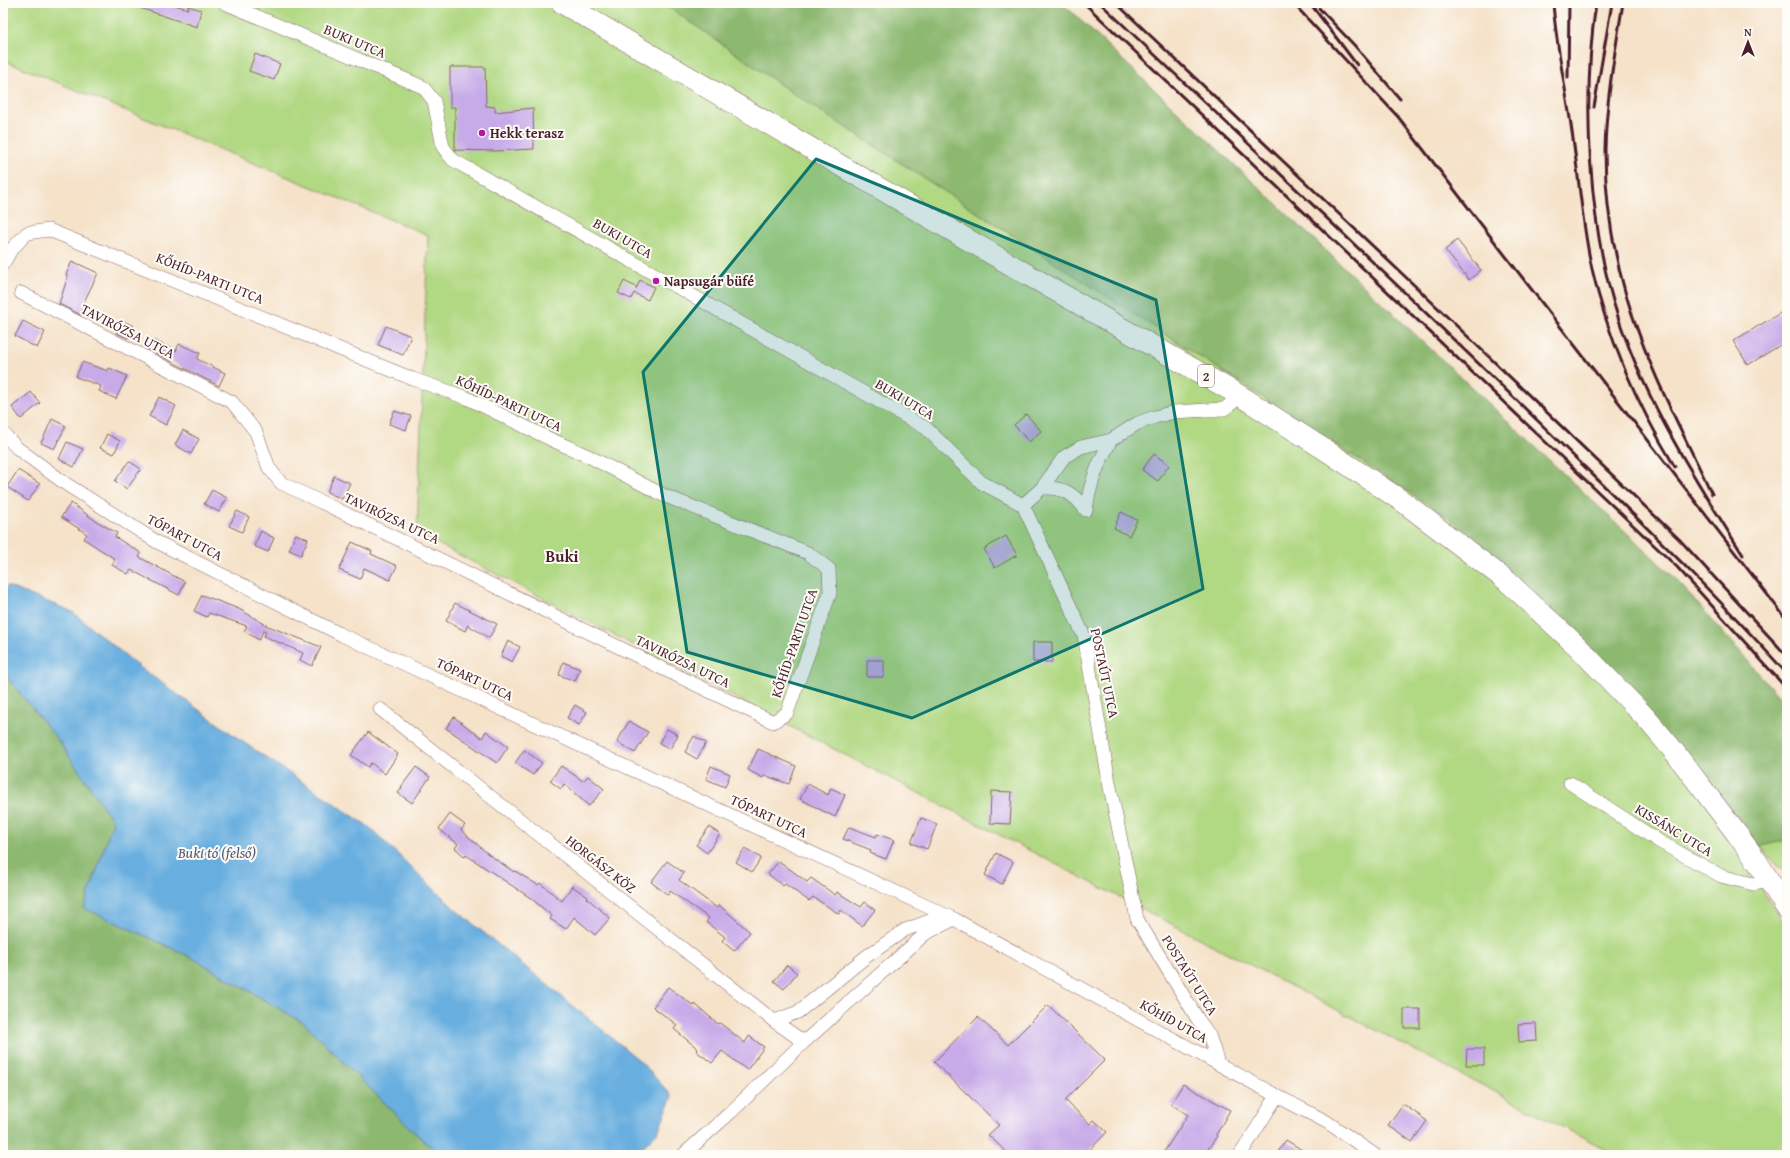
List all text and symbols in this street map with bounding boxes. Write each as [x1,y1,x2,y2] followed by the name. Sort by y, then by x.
[321,19,390,63] street label: BUKI UTCA
[1728,22,1768,62] north arrow
[1744,24,1752,40] text: N
[490,123,564,143] place label: Hekk terasz
[477,128,487,138] marker: Hekk terasz
[590,213,657,263] street label: BUKI UTCA
[153,247,267,309] street label: KŐHÍD-PARTI UTCA
[664,271,754,291] place label: Napsugár büfé
[651,276,661,286] marker: Napsugár büfé
[78,299,179,364] street label: TAVIRÓZSA UTCA
[1198,365,1214,387] road number: 2
[453,370,566,437] street label: KŐHÍD-PARTI UTCA
[872,374,939,425] street label: BUKI UTCA
[341,487,443,549] street label: TAVIRÓZSA UTCA
[144,509,227,566] street label: TÓPART UTCA
[545,544,579,568] district label: Buki
[766,585,822,700] street label: KŐHÍD-PARTI UTCA
[1086,626,1124,720] street label: POSTAÚT UTCA
[632,629,734,693] street label: TAVIRÓZSA UTCA
[433,652,517,706] street label: TÓPART UTCA
[727,789,811,843] street label: TÓPART UTCA
[1631,799,1717,861] street label: KISSÁNC UTCA
[562,830,640,898] street label: HORGÁSZ KÖZ
[177,842,256,863] water label: Buki tó (felső)
[1157,931,1223,1019] street label: POSTAÚT UTCA
[1136,994,1212,1048] street label: KŐHÍD UTCA

